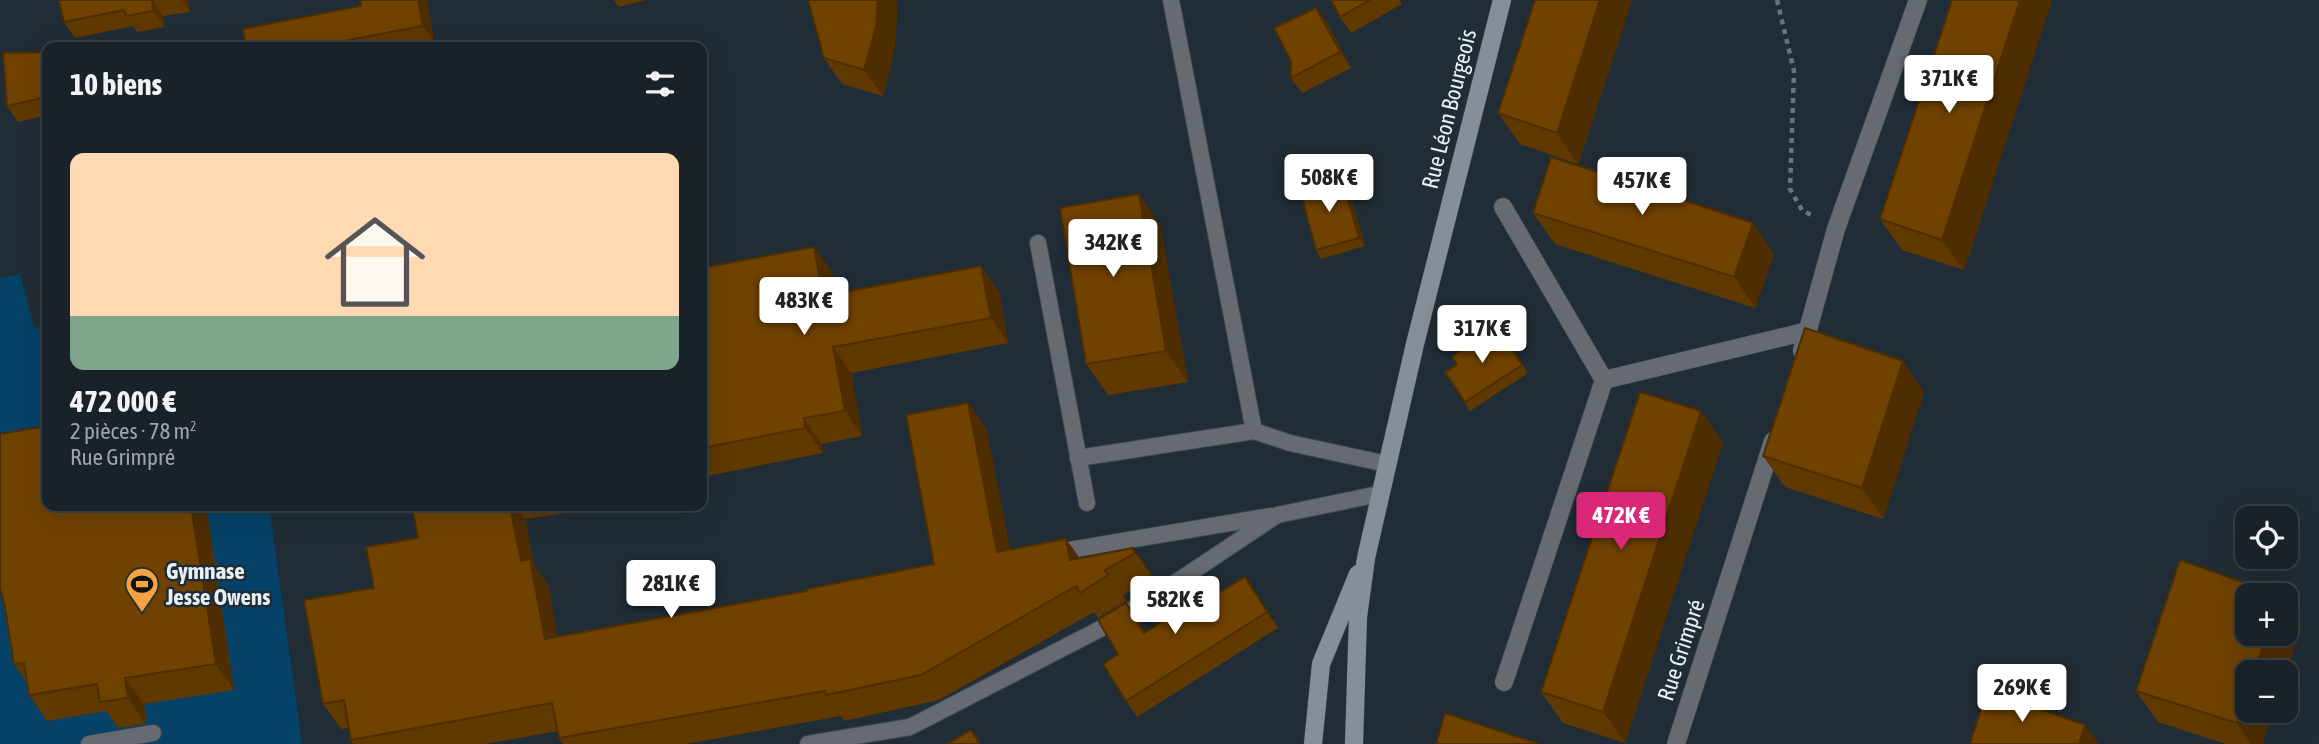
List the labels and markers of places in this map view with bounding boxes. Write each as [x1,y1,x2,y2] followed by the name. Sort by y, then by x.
[1892,55,2006,115] pin: 371K €
[1272,154,1386,214] pin: 508K €
[1585,158,1699,217] pin: 457K €
[1056,219,1170,279] pin: 342K €
[747,278,861,337] pin: 483K €
[1425,306,1539,365] pin: 317K €
[1564,492,1678,552] pin: 472K €
[165,558,270,610] place label: Gymnase Jesse Owens
[614,560,728,620] pin: 281K €
[123,565,161,614] sports icon: Gymnase Jesse Owens
[1118,576,1232,636] pin: 582K €
[1965,664,2079,724] pin: 269K €

